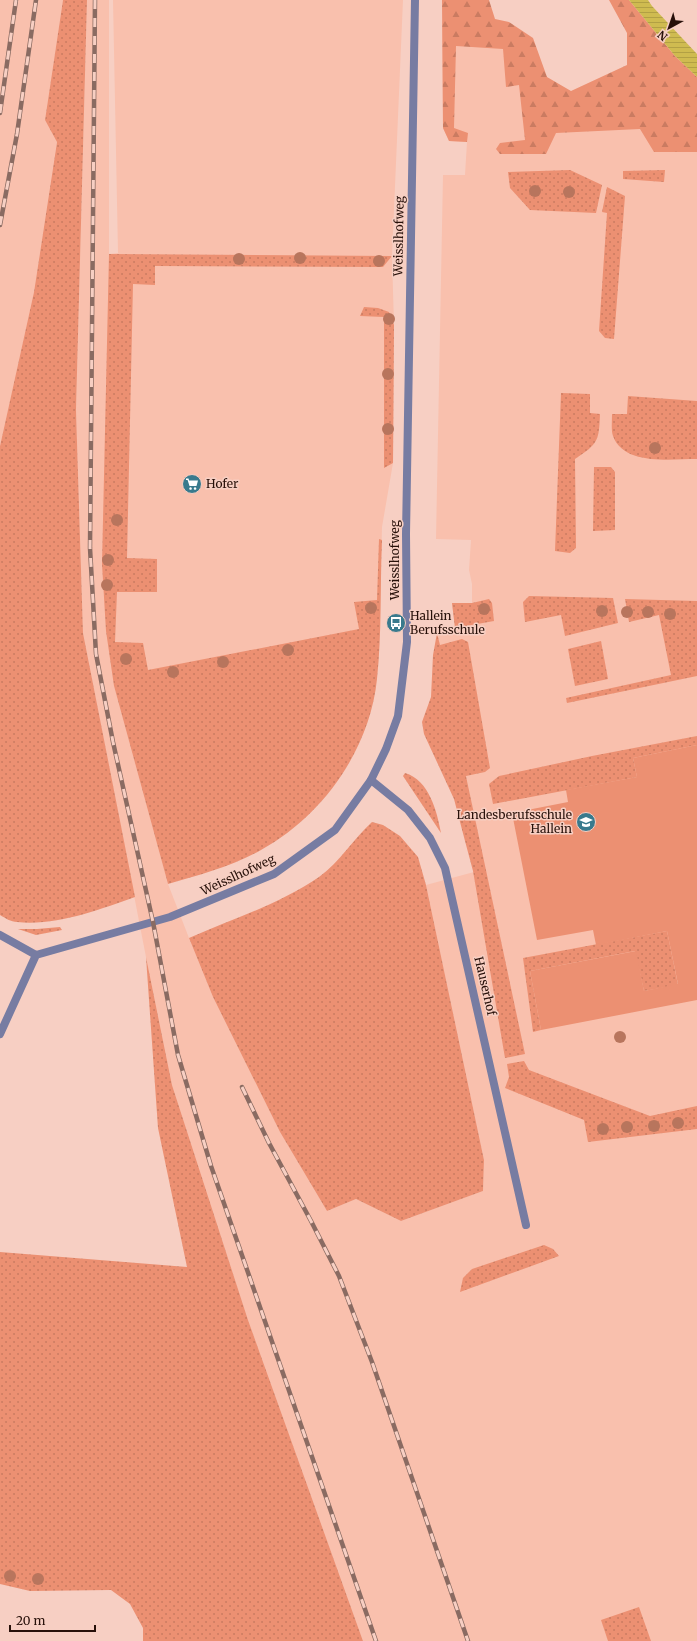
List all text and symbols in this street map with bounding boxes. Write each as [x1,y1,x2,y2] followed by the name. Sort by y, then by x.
[649,8,689,48] north arrow
[655,27,670,44] text: N
[390,195,407,277] street label: Weisslhofweg
[181,473,203,495] supermarket icon: Hofer
[206,476,239,491] place label: Hofer
[387,519,402,601] street label: Weisslhofweg
[410,608,485,637] place label: Hallein Berufsschule
[385,612,407,634] bus stop icon: Hallein Berufsschule
[456,807,572,836] place label: Landesberufsschule Hallein
[575,811,597,833] school or university icon: Landesberufsschule Hallein
[197,850,278,899] street label: Weisslhofweg
[471,955,500,1017] street label: Hauserhof
[10,1607,95,1633] scale bar
[16,1613,45,1628] text: 20 m

